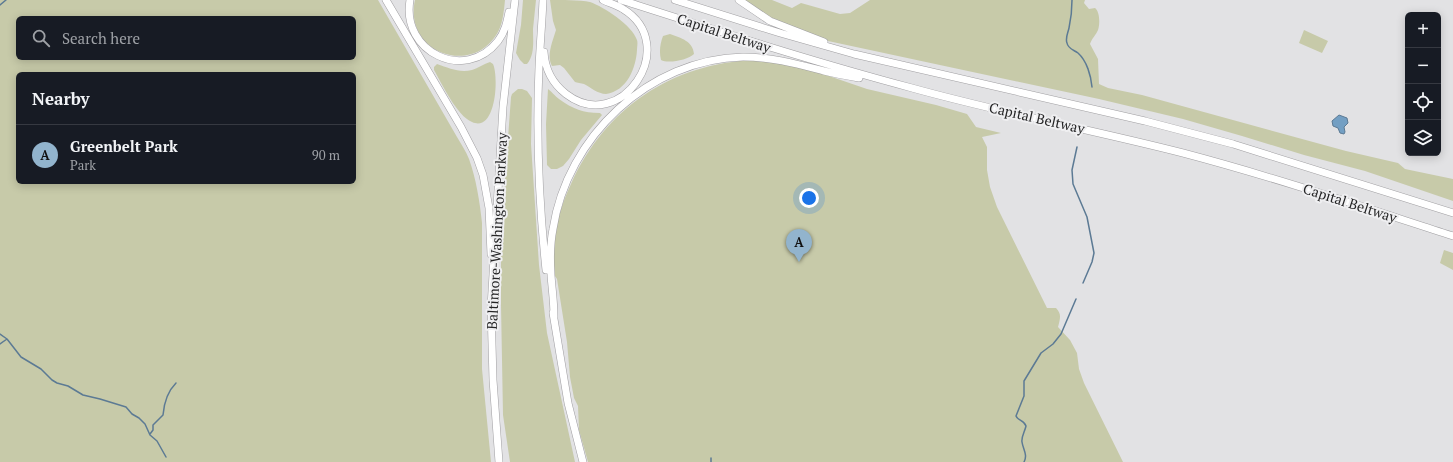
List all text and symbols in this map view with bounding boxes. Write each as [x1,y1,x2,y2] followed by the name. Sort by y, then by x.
[675,8,774,57] street label: Capital Beltway
[1405,12,1441,156] map controls
[1405,12,1441,48] button: +
[16,16,356,60] search box
[30,27,52,49] icon: search
[62,28,140,48] text: Search here
[1405,48,1441,84] button: −
[1405,84,1441,120] button: locate
[32,87,90,110] text: Nearby
[987,97,1088,138] street label: Capital Beltway
[1405,120,1441,156] button: layers
[482,131,511,330] street label: Baltimore-Washington Parkway
[70,136,178,156] text: Greenbelt Park
[40,146,50,164] text: A
[312,146,340,164] text: 90 m
[70,156,96,174] text: Park
[1301,178,1400,227] street label: Capital Beltway
[799,188,819,208] your location
[786,229,812,262] pin: A

